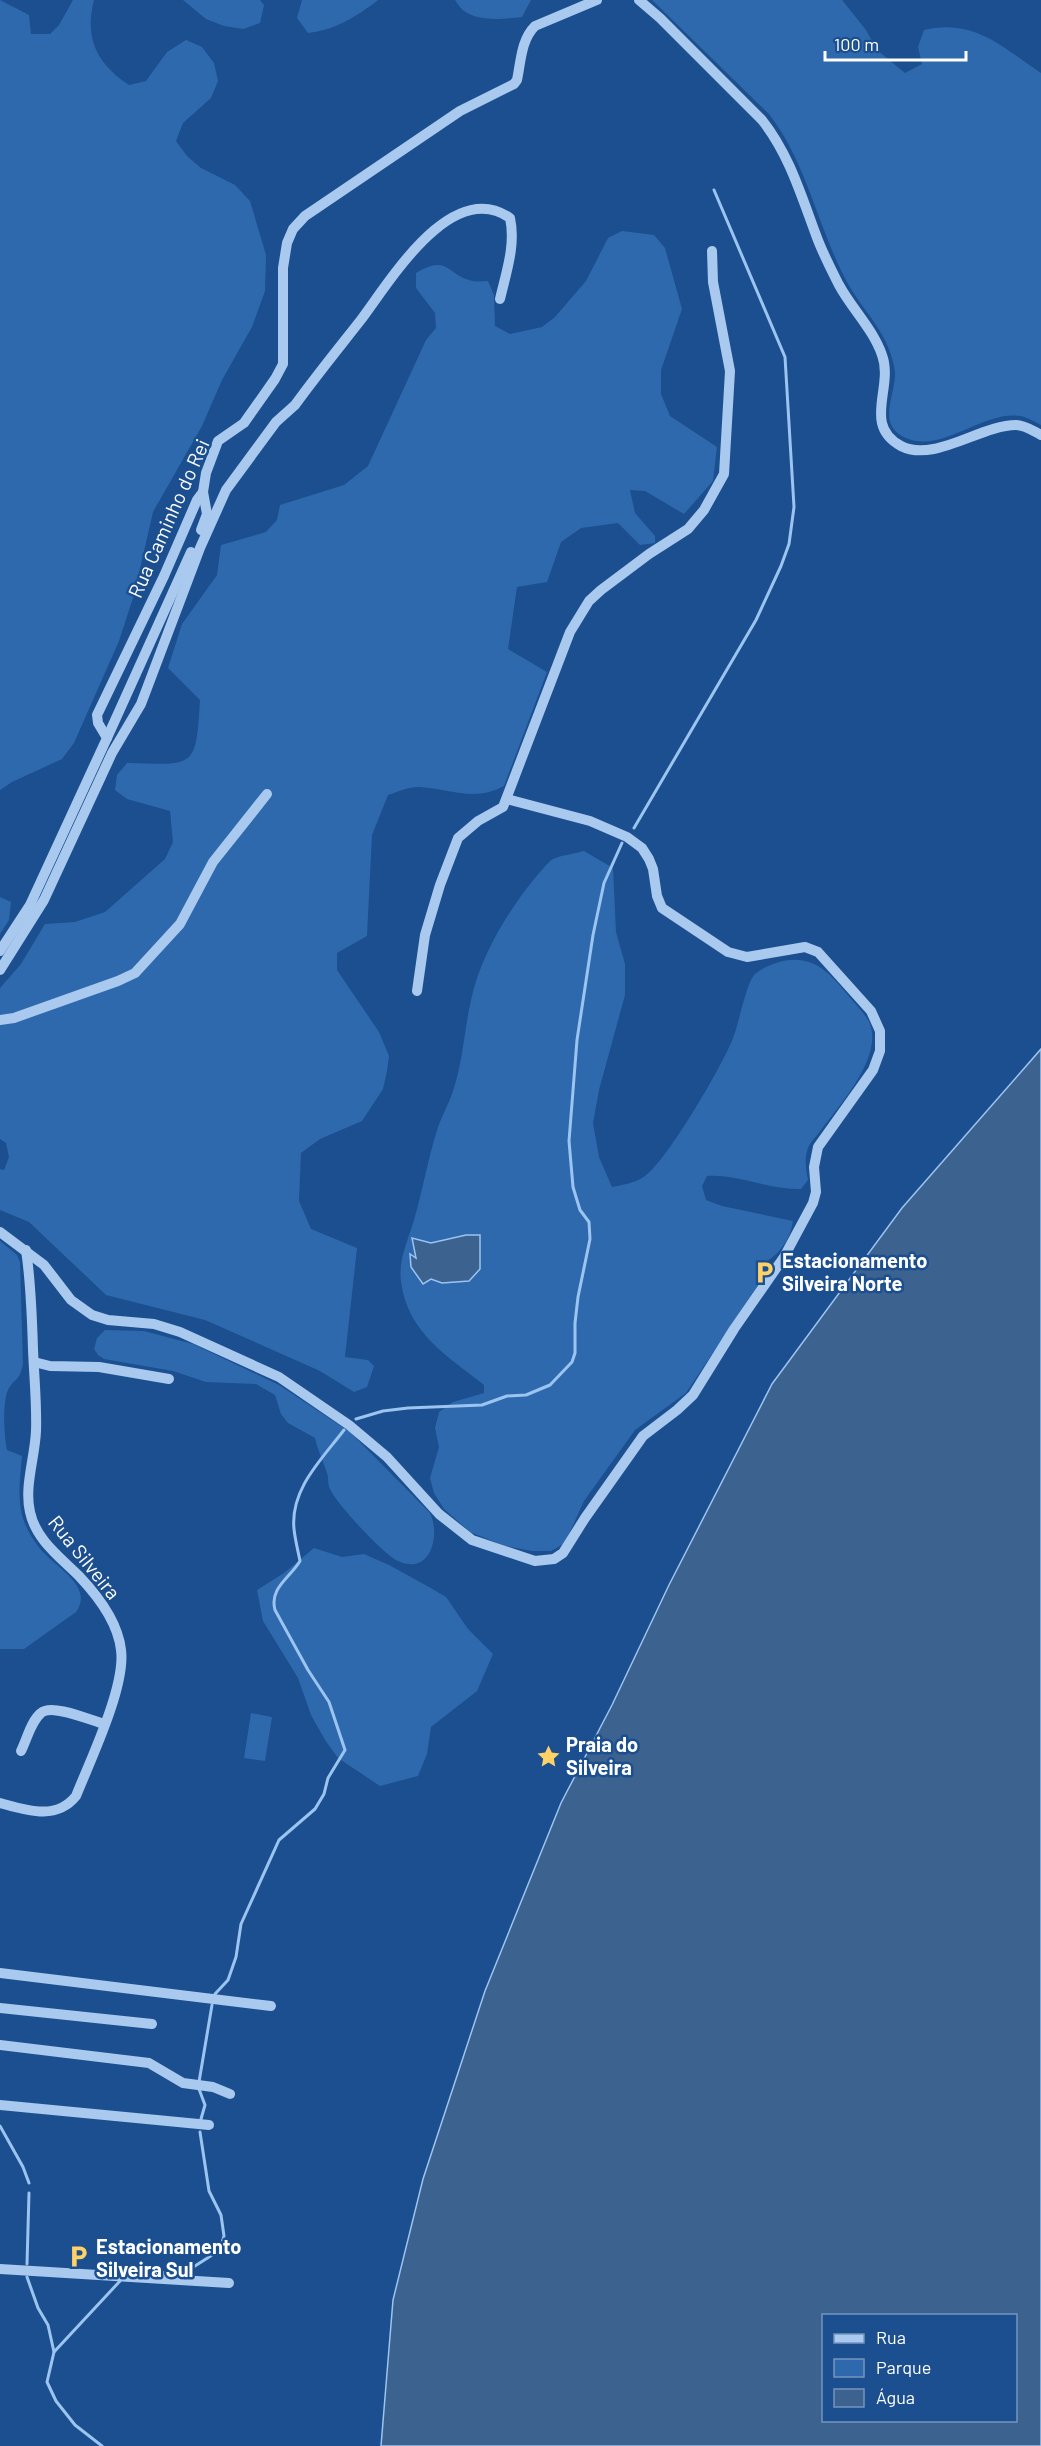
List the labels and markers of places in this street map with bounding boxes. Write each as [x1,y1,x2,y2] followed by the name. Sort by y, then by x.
[782,1248,927,1295] place label: Estacionamento Silveira Norte
[751,1259,777,1285] parking icon: Estacionamento Silveira Norte
[566,1732,638,1779] place label: Praia do Silveira
[535,1743,561,1769] place icon: Praia do Silveira
[96,2234,241,2281] place label: Estacionamento Silveira Sul
[65,2244,91,2270] parking icon: Estacionamento Silveira Sul

